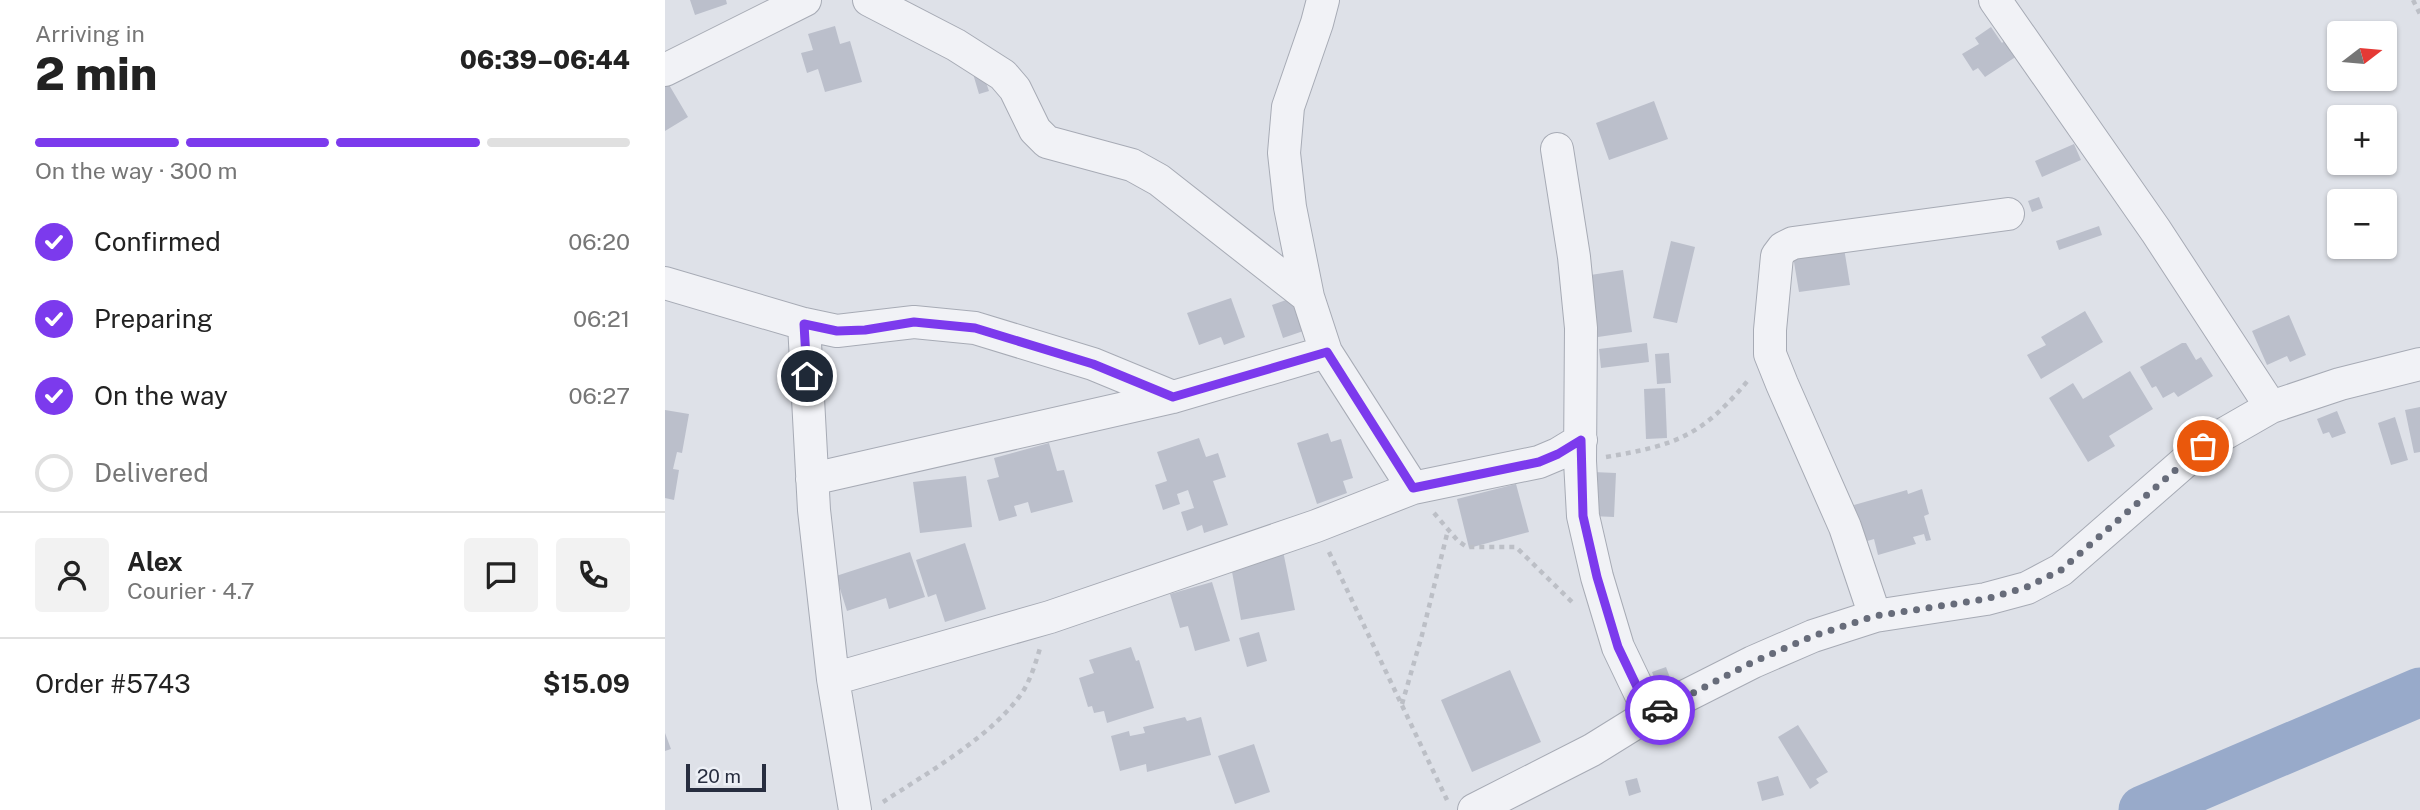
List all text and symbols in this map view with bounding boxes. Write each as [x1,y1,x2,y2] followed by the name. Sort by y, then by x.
[35,20,145,47] text: Arriving in
[2327,21,2397,91] north arrow
[2327,21,2397,259] map controls
[460,44,630,75] text: 06:39–06:44
[35,46,157,100] text: 2 min
[2327,105,2397,175] button: +
[35,157,237,184] text: On the way · 300 m
[2327,189,2397,259] button: −
[35,223,73,261] icon: check
[94,226,221,257] text: Confirmed
[568,228,630,255] text: 06:20
[35,300,73,338] icon: check
[94,303,213,334] text: Preparing
[573,305,630,332] text: 06:21
[777,346,837,406] pin
[788,357,826,395] icon: home
[35,377,73,415] icon: check
[94,380,228,411] text: On the way
[569,382,630,409] text: 06:27
[2173,416,2233,476] pin
[2184,427,2222,465] icon: bag
[94,457,209,488] text: Delivered
[35,538,109,612] button: person
[464,538,538,612] button: chat
[556,538,630,612] button: phone
[127,546,183,577] text: Alex
[127,577,255,604] text: Courier · 4.7
[35,668,191,699] text: Order #5743
[543,668,630,699] text: $15.09
[1625,675,1695,745] courier
[1641,691,1679,729] icon: car
[686,761,767,793] scale bar
[697,765,741,787] text: 20 m

